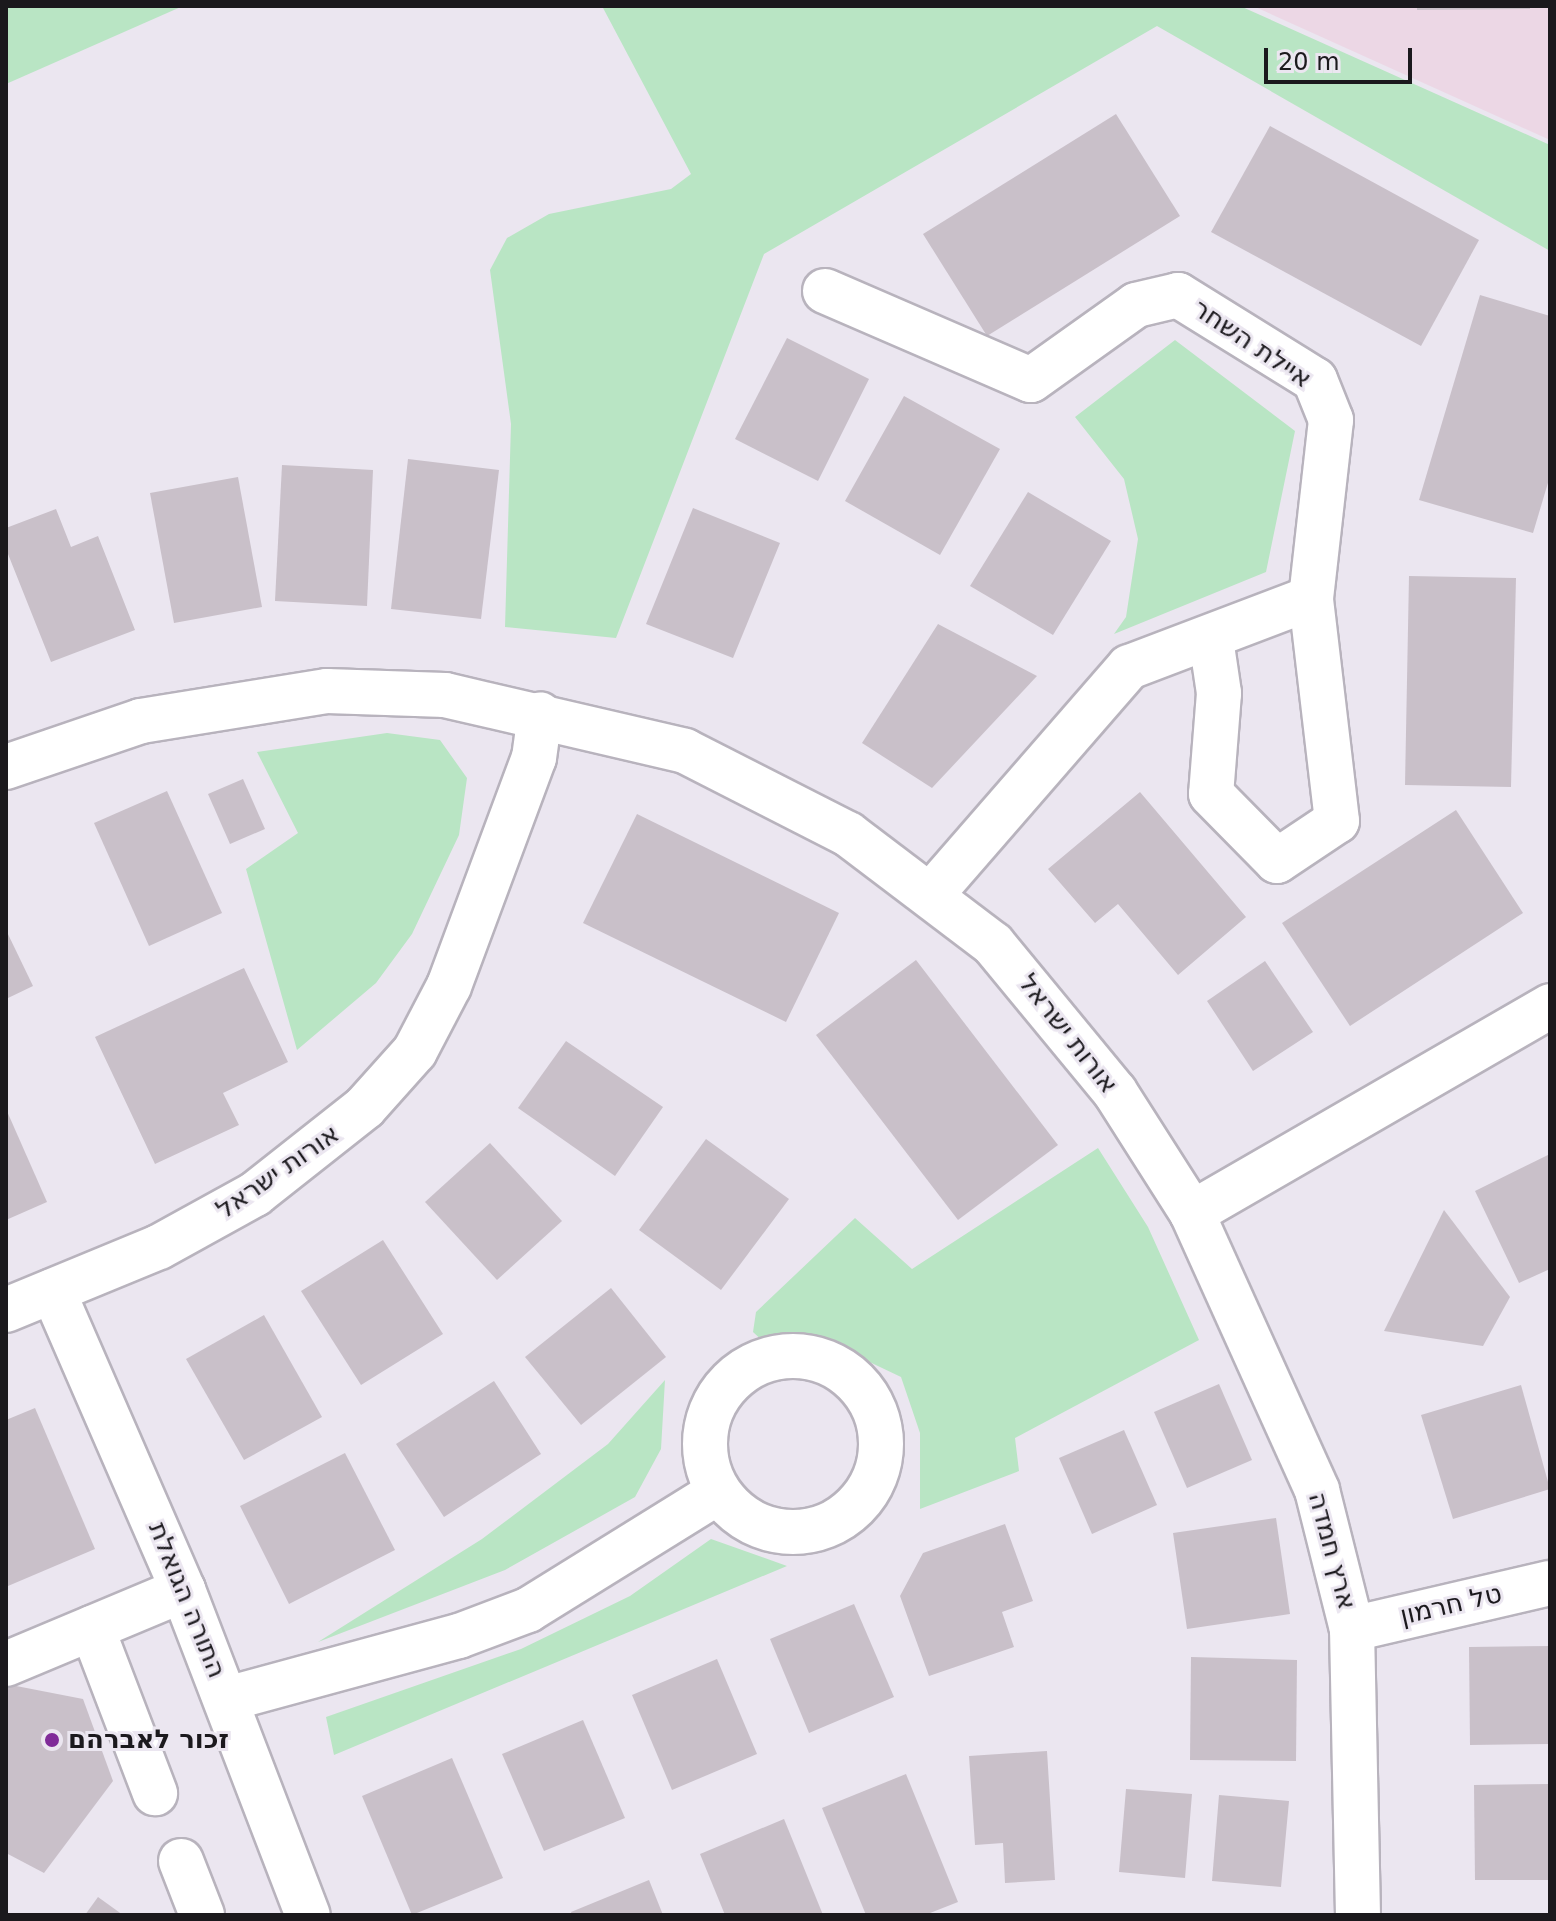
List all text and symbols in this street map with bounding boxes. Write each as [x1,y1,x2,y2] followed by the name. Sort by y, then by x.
[1268,32,1416,82] scale bar
[1278,48,1340,76] text: 20 m
[1187,293,1317,395] street label: איילת השחר
[1012,968,1124,1100] street label: אורות ישראל
[211,1118,345,1226] street label: אורות ישראל
[1301,1489,1363,1613] street label: ארץ חמדה
[142,1518,232,1682] street label: התורה הגואלת
[1397,1578,1505,1632] street label: טל חרמון
[68,1724,229,1756] place label: זכור לאברהם
[43,1731,61,1749] marker: זכור לאברהם

